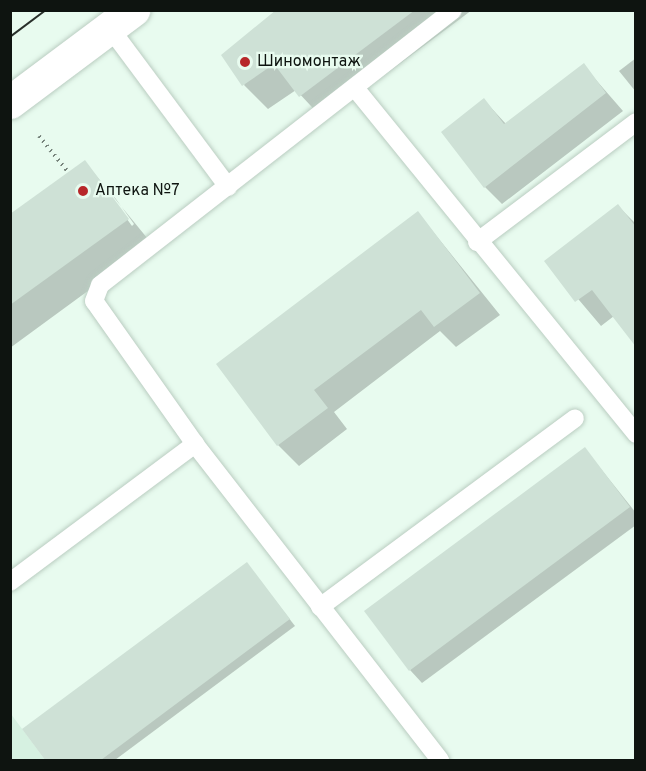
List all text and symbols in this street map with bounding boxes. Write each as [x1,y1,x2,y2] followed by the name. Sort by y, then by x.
[257,52,361,72] place label: Шиномонтаж
[238,55,252,69] marker: Шиномонтаж
[95,181,180,201] place label: Аптека №7
[76,184,90,198] marker: Аптека №7

